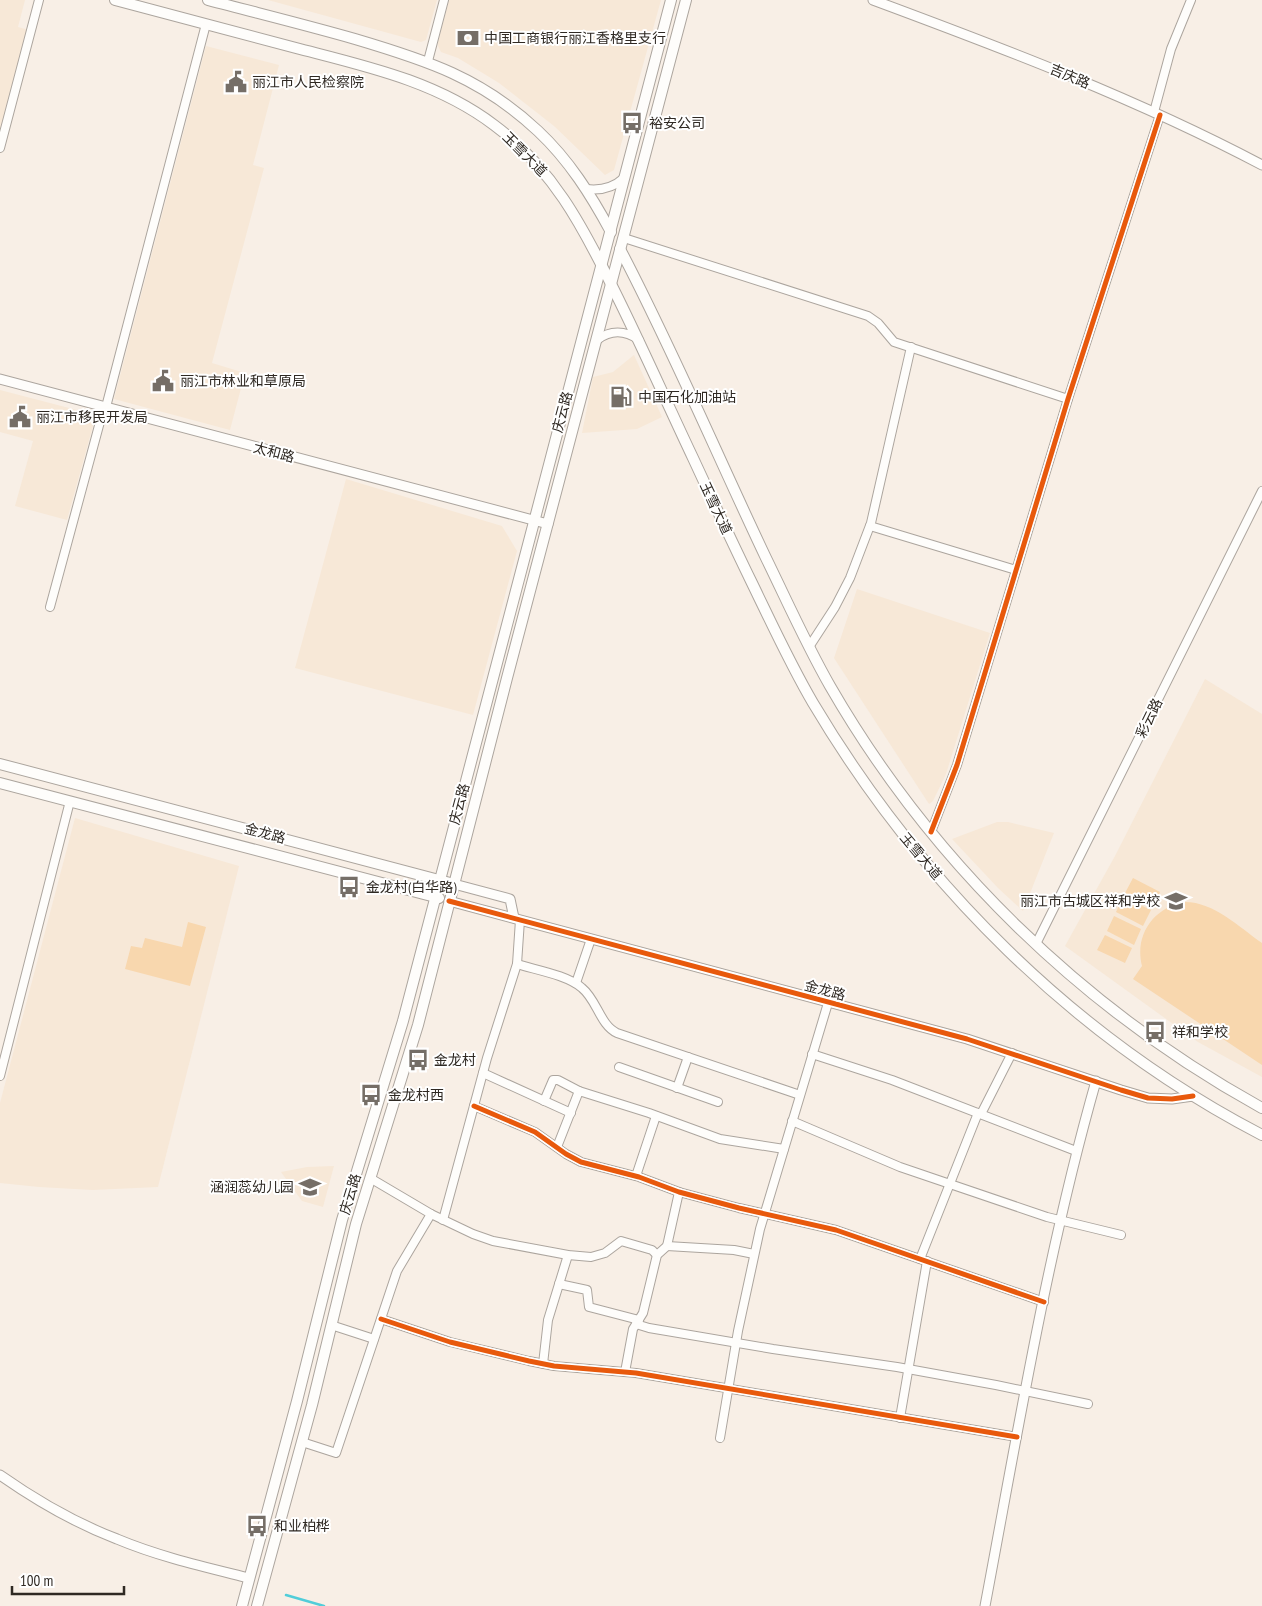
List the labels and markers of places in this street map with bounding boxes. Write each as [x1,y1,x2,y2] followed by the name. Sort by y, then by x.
[455,25,481,51] bank icon: 中国工商银行丽江香格里支行
[484,29,666,47] place label: 中国工商银行丽江香格里支行
[223,69,249,95] public building icon: 丽江市人民检察院
[252,73,364,91] place label: 丽江市人民检察院
[619,110,645,136] bus stop icon: 裕安公司
[649,114,705,132] place label: 裕安公司
[150,368,176,394] public building icon: 丽江市林业和草原局
[180,372,306,390] place label: 丽江市林业和草原局
[608,384,634,410] fuel station icon: 中国石化加油站
[638,388,736,406] place label: 中国石化加油站
[7,404,33,430] public building icon: 丽江市移民开发局
[36,408,148,426] place label: 丽江市移民开发局
[336,874,362,900] bus stop icon: 金龙村(白华路)
[366,878,457,896] place label: 金龙村(白华路)
[1163,888,1189,914] school or university icon: 丽江市古城区祥和学校
[1020,892,1160,910] place label: 丽江市古城区祥和学校
[1142,1019,1168,1045] bus stop icon: 祥和学校
[1172,1023,1228,1041] place label: 祥和学校
[405,1047,431,1073] bus stop icon: 金龙村
[434,1051,476,1069] place label: 金龙村
[358,1082,384,1108] bus stop icon: 金龙村西
[388,1086,444,1104] place label: 金龙村西
[297,1174,323,1200] school or university icon: 涵润蕊幼儿园
[210,1178,294,1196] place label: 涵润蕊幼儿园
[244,1513,270,1539] bus stop icon: 和业柏桦
[274,1517,330,1535] place label: 和业柏桦

